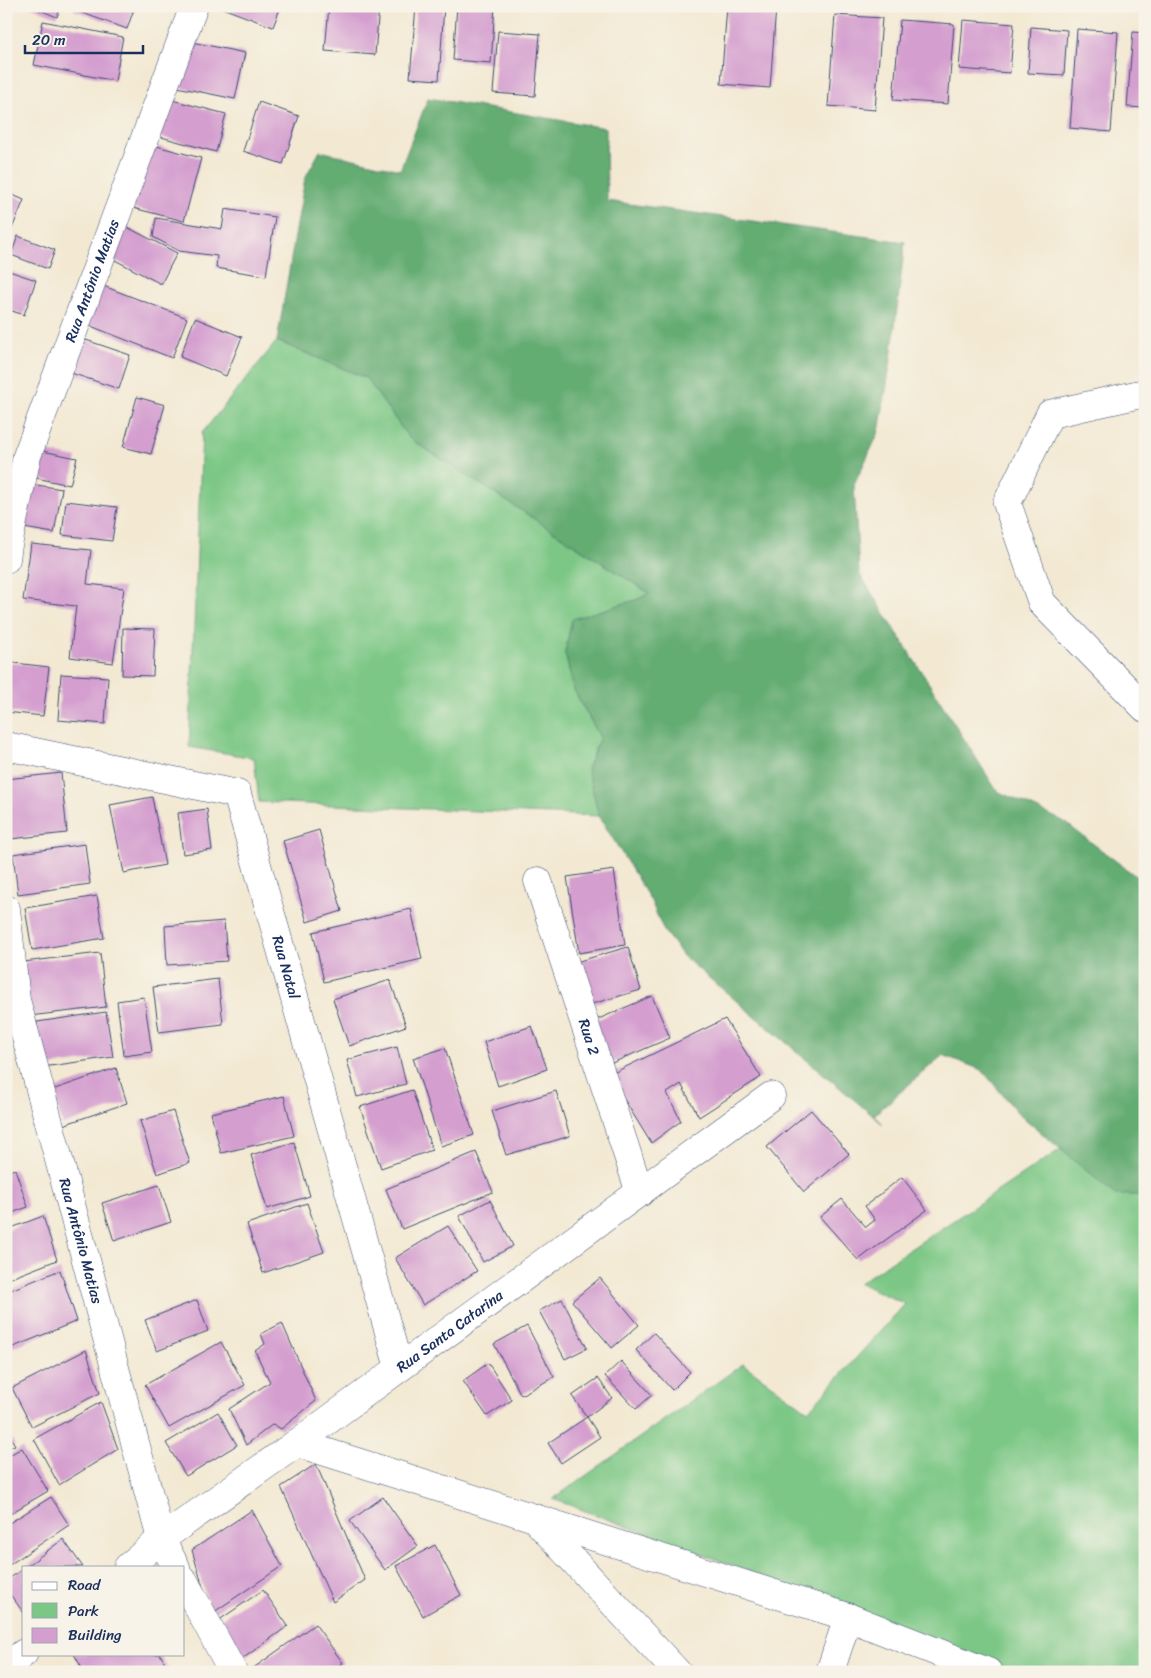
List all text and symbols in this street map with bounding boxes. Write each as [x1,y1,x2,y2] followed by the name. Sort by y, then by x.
[25,22,142,54] scale bar
[32,27,66,53] text: 20 m
[57,216,127,346] street label: Rua Antônio Matias
[265,932,307,1003] street label: Rua Natal
[571,1015,607,1059] street label: Rua 2
[51,1175,110,1307] street label: Rua Antônio Matias
[391,1283,509,1379] street label: Rua Santa Catarina
[22,1566,185,1656] legend
[68,1572,101,1598] text: Road
[68,1598,99,1624] text: Park
[68,1622,122,1648] text: Building

